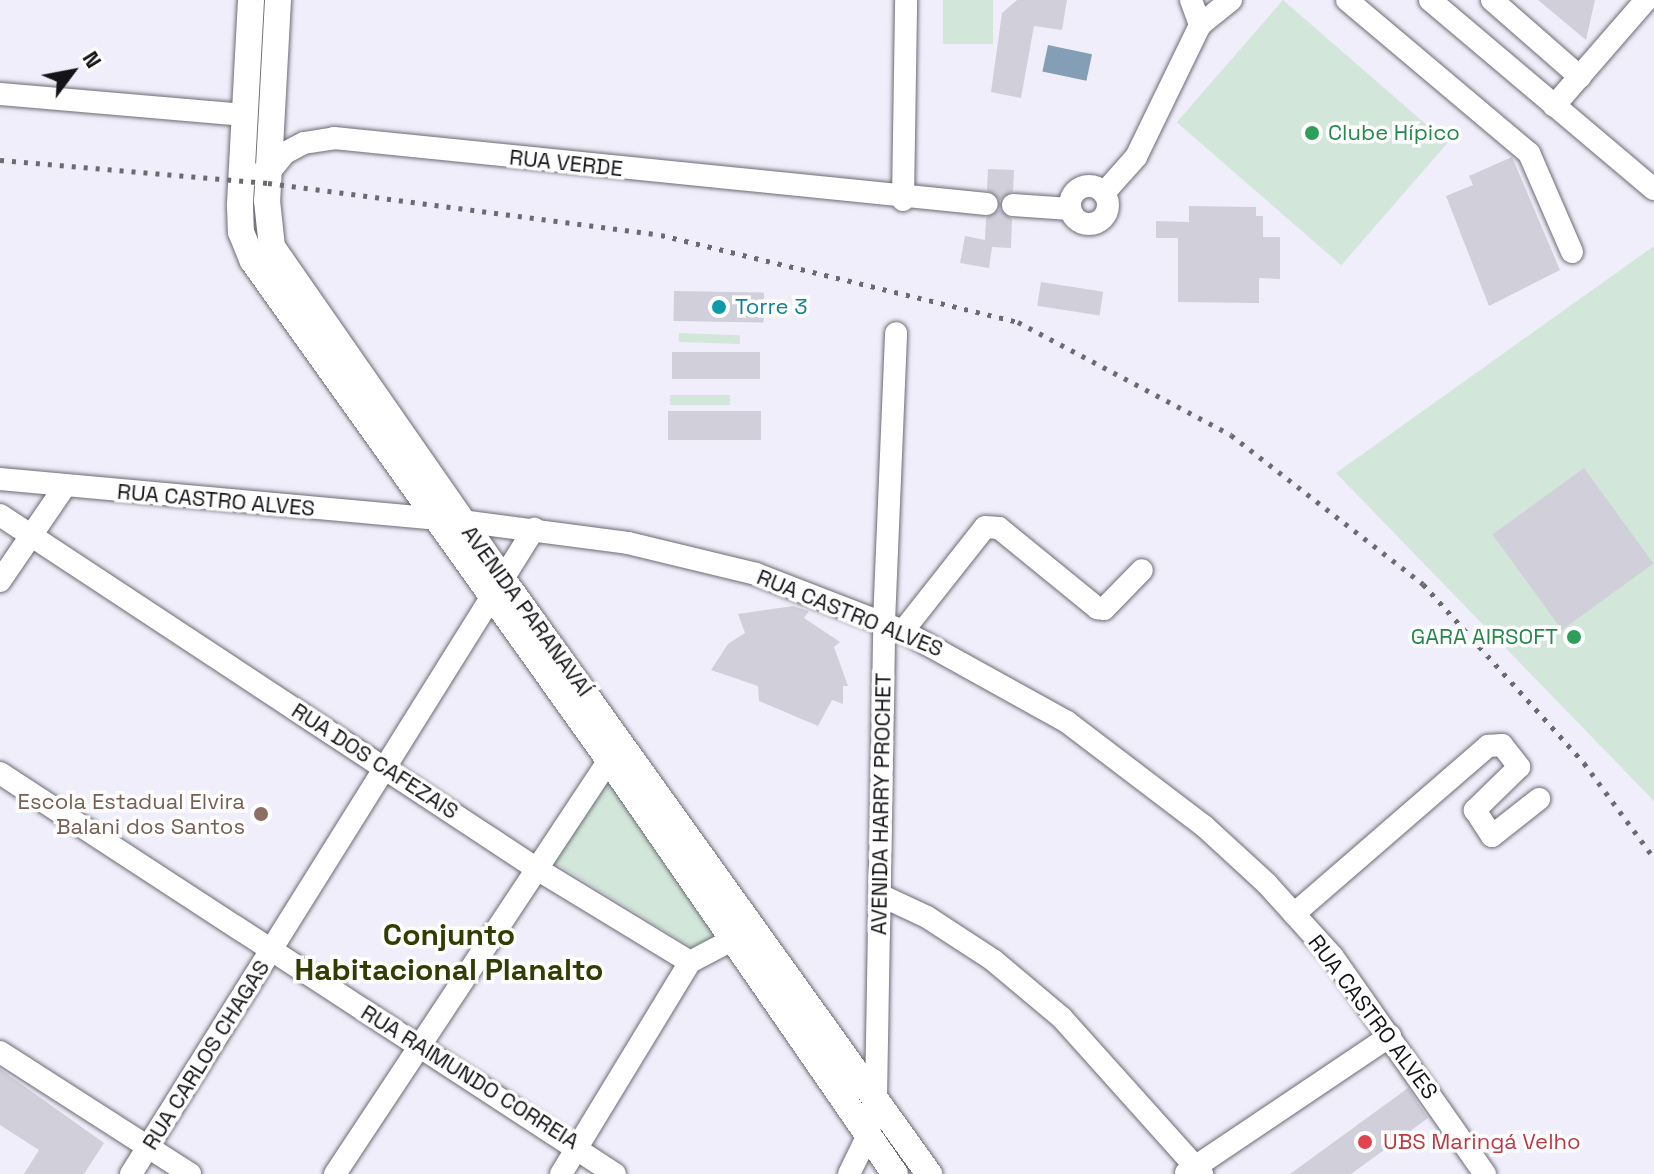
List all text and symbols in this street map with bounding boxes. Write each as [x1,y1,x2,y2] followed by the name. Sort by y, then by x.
[32,32,112,112] north arrow
[77,46,108,73] text: N
[1328,120,1460,146] place label: Clube Hípico
[1303,124,1321,142] marker: Clube Hípico
[508,144,624,182] street label: RUA VERDE
[735,294,807,320] place label: Torre 3
[710,298,728,316] marker: Torre 3
[116,478,316,522] street label: RUA CASTRO ALVES
[456,520,598,702] street label: AVENIDA PARANAVAÍ
[753,563,947,663] street label: RUA CASTRO ALVES
[1410,624,1558,650] place label: GARA AIRSOFT
[1565,628,1583,646] marker: GARA AIRSOFT
[866,672,896,936] street label: AVENIDA HARRY PROCHET
[287,697,463,825] street label: RUA DOS CAFEZAIS
[18,788,245,840] place label: Escola Estadual Elvira Balani dos Santos
[252,805,270,823] marker: Escola Estadual Elvira Balani dos Santos
[295,917,603,988] district label: Conjunto Habitacional Planalto
[1303,930,1443,1104] street label: RUA CASTRO ALVES
[137,955,275,1155] street label: RUA CARLOS CHAGAS
[356,999,584,1155] street label: RUA RAIMUNDO CORREIA
[1383,1129,1581,1155] place label: UBS Maringá Velho
[1354,1131,1376,1153] marker: UBS Maringá Velho

